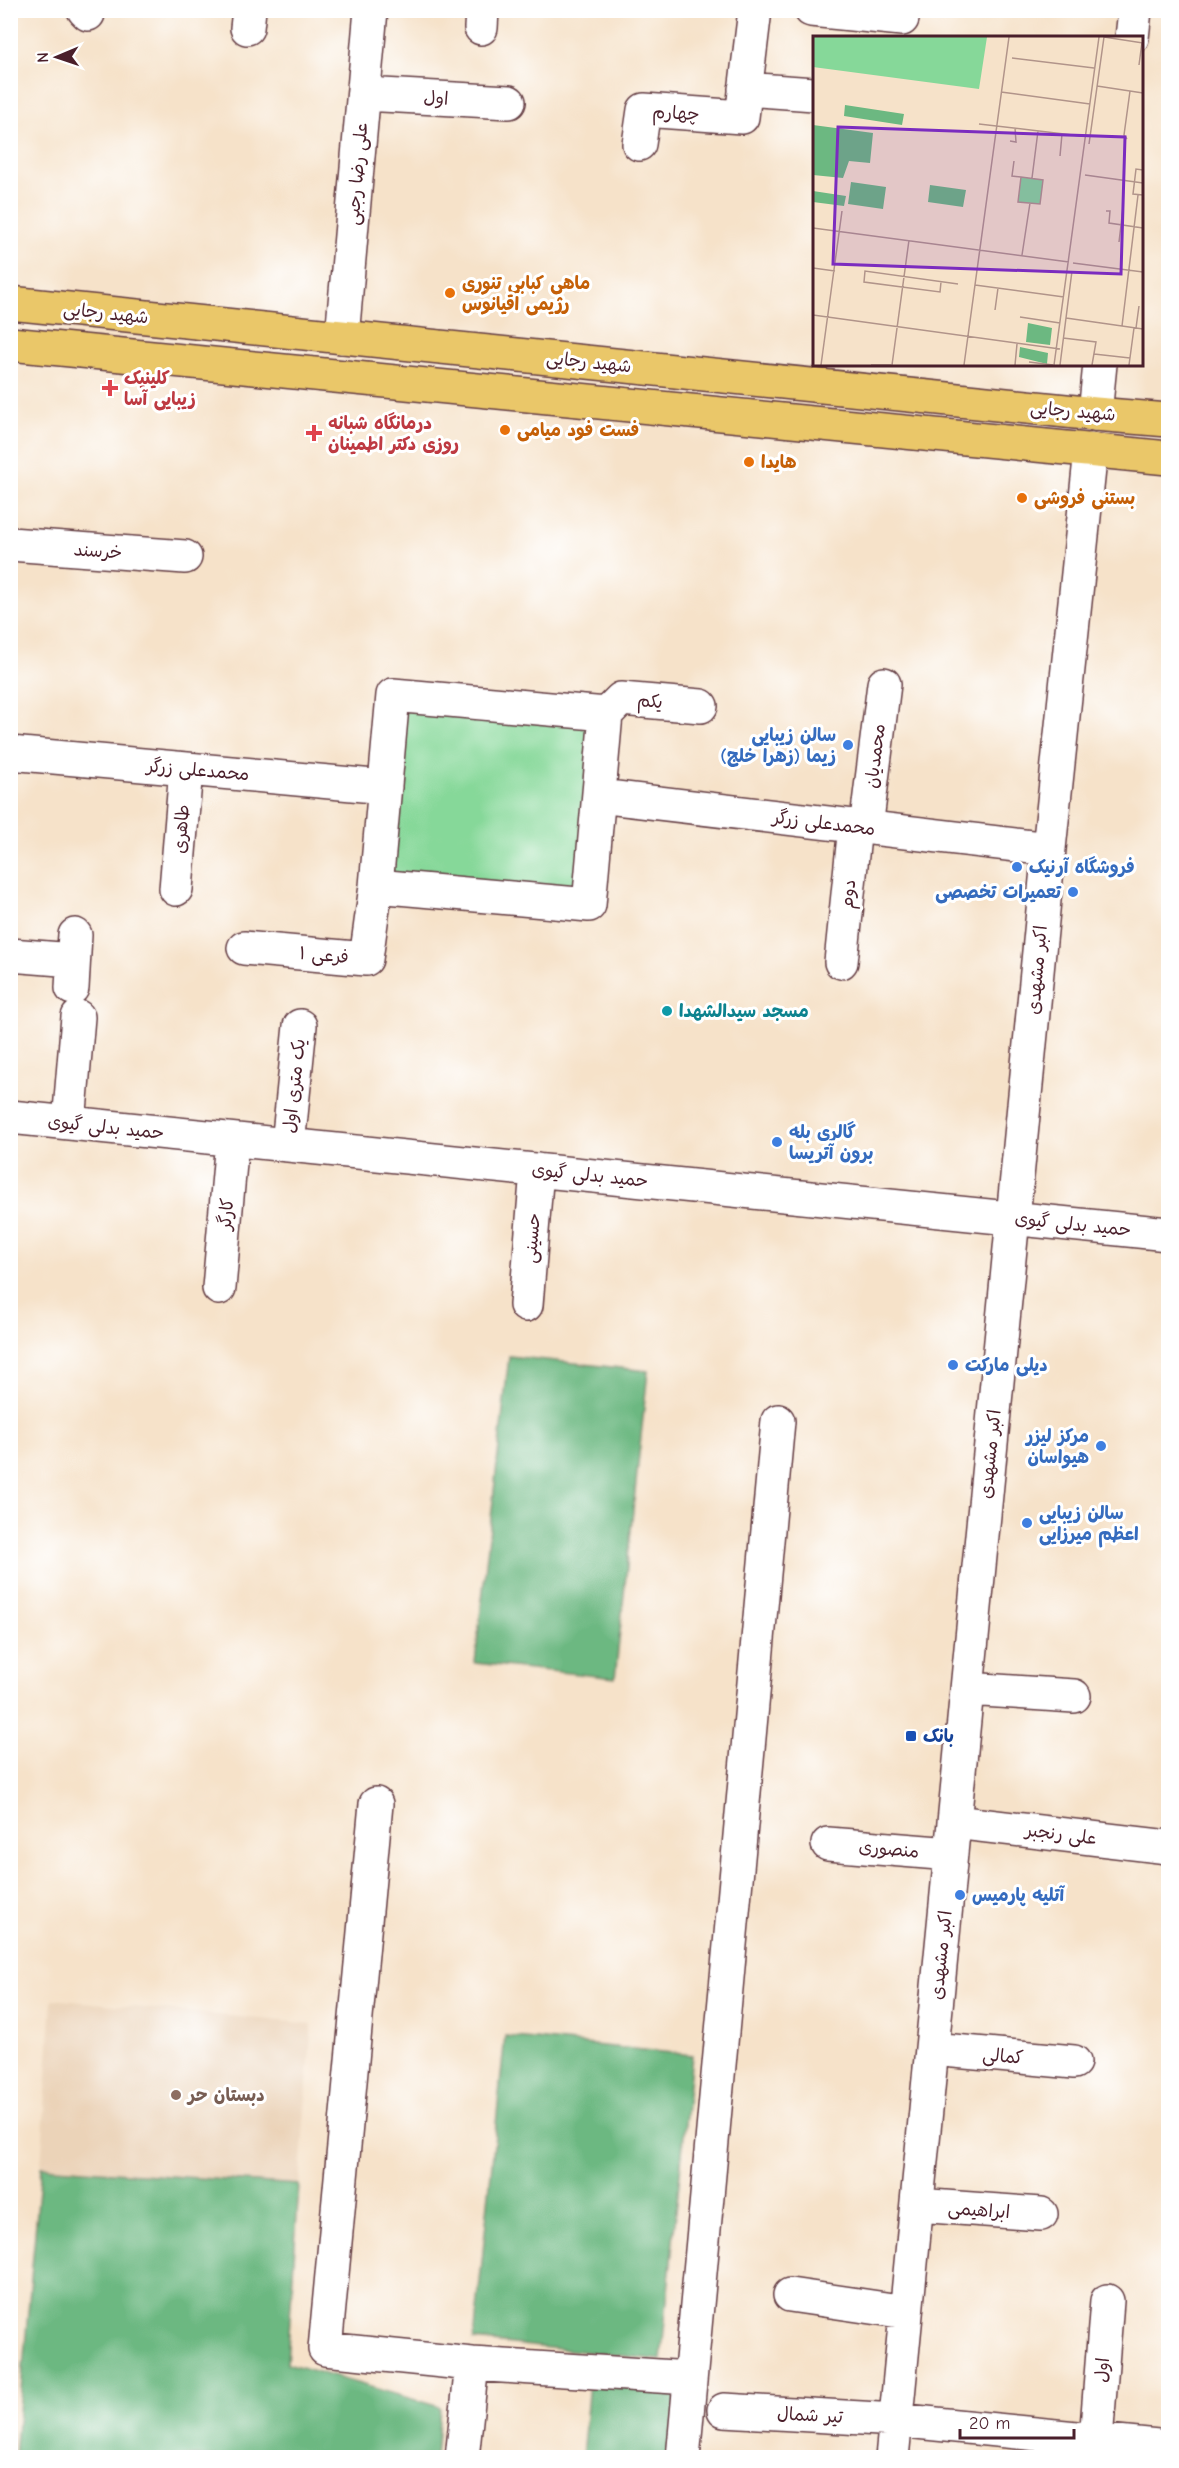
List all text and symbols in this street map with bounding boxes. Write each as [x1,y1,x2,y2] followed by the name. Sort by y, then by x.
[27,27,87,87] north arrow
[813,36,1143,366] inset map
[34,52,52,63] text: N
[423,87,449,110] street label: اول
[652,102,700,128] street label: چهارم
[343,122,372,226] street label: علی رضا رجبی
[462,273,590,316] place label: ماهی کبابی تنوری رژیمی اقیانوس
[443,286,457,300] marker: ماهی کبابی تنوری رژیمی اقیانوس
[62,299,150,328] street label: شهید رجایی
[545,348,633,377] street label: شهید رجایی
[124,368,196,411] place label: کلینیک زیبایی آسا
[101,379,119,397] marker: کلینیک زیبایی آسا
[1029,397,1117,426] street label: شهید رجایی
[328,412,459,455] place label: درمانگاه شبانه روزی دکتر اطمینان
[517,420,639,442] place label: فست فود میامی
[498,423,512,437] marker: فست فود میامی
[305,424,323,442] marker: درمانگاه شبانه روزی دکتر اطمینان
[761,452,797,473] place label: هایدا
[742,455,756,469] marker: هایدا
[1034,488,1135,510] place label: بستنی فروشی
[1015,491,1029,505] marker: بستنی فروشی
[73,539,123,564] street label: خرسند
[636,690,664,716] street label: یکم
[861,722,890,790] street label: محمدیان
[720,725,836,767] place label: سالن زیبایی زیما (زهرا خلج)
[841,738,855,752] marker: سالن زیبایی زیما (زهرا خلج)
[144,755,250,785] street label: محمدعلی زرگر
[169,804,194,854] street label: طاهری
[770,807,876,840] street label: محمدعلی زرگر
[1029,856,1135,878] place label: فروشگاه آرنیک
[1010,860,1024,874] marker: فروشگاه آرنیک
[837,878,863,910] street label: دوم
[935,882,1062,904] place label: تعمیرات تخصصی
[1066,885,1080,899] marker: تعمیرات تخصصی
[1023,925,1052,1016] street label: اکبر مشهدی
[298,943,350,968] street label: فرعی ۱
[679,1001,809,1022] place label: مسجد سیدالشهدا
[660,1004,674,1018] marker: مسجد سیدالشهدا
[279,1038,310,1134] street label: یک متری اول
[47,1111,165,1144] street label: حمید بدلی گیوی
[789,1121,873,1164] place label: گالری بله برون آتریسا
[770,1135,784,1149] marker: گالری بله برون آتریسا
[531,1159,649,1192] street label: حمید بدلی گیوی
[214,1197,238,1233] street label: کارگر
[1014,1208,1132,1241] street label: حمید بدلی گیوی
[520,1212,545,1264] street label: حسینی
[965,1355,1048,1377] place label: دیلی مارکت
[946,1358,960,1372] marker: دیلی مارکت
[975,1408,1006,1500] street label: اکبر مشهدی
[1024,1426,1089,1469] place label: مرکز لیزر هیواسان
[1094,1439,1108,1453] marker: مرکز لیزر هیواسان
[1039,1503,1139,1548] place label: سالن زیبایی اعظم میرزایی
[1020,1516,1034,1530] marker: سالن زیبایی اعظم میرزایی
[923,1726,954,1747] place label: بانک
[904,1729,918,1743] marker: بانک
[1022,1819,1098,1849] street label: علی رنجبر
[858,1836,920,1863] street label: منصوری
[972,1885,1065,1907] place label: آتلیه پارمیس
[953,1888,967,1902] marker: آتلیه پارمیس
[926,1909,957,2001] street label: اکبر مشهدی
[981,2044,1025,2069] street label: کمالی
[186,2085,265,2106] place label: دبستان حر
[169,2088,183,2102] marker: دبستان حر
[947,2198,1011,2223] street label: ابراهیمی
[1091,2357,1114,2383] street label: اول
[960,2402,1074,2440] scale bar
[776,2403,844,2428] street label: تیر شمال
[969,2413,1010,2434] text: 20 m

